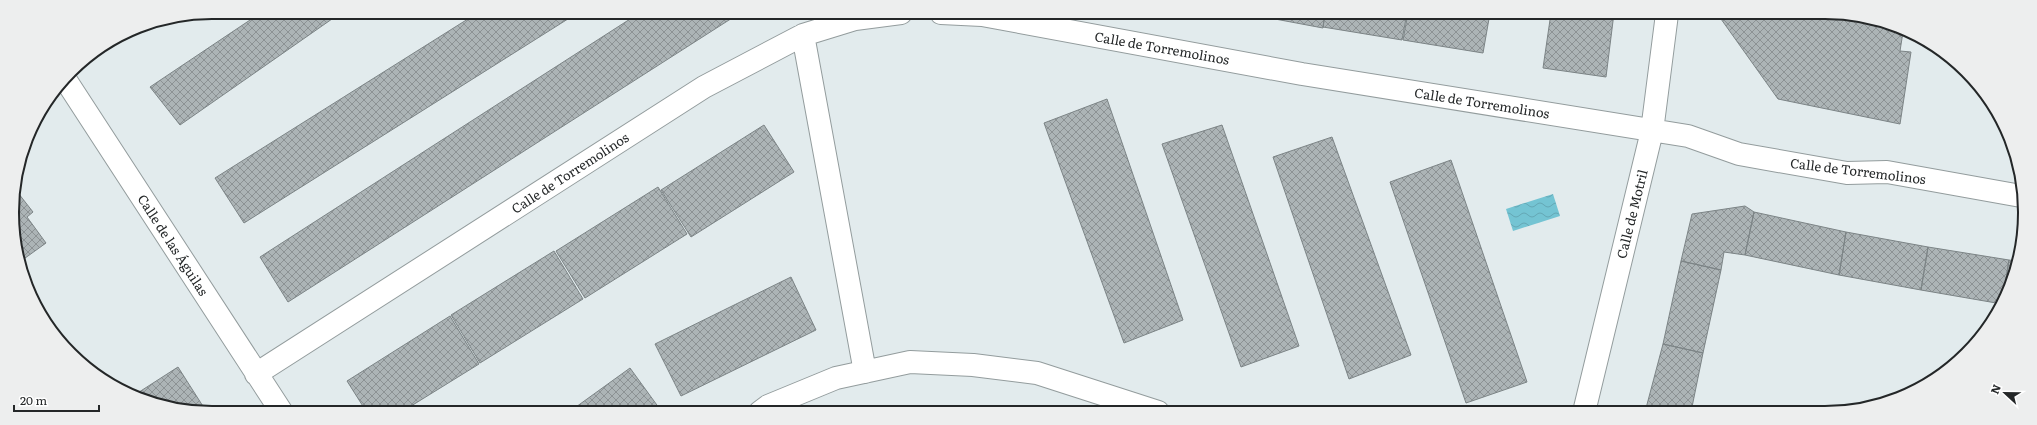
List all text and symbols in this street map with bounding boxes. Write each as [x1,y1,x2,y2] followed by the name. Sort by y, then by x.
[1093,26,1231,69] street label: Calle de Torremolinos
[1413,82,1551,123] street label: Calle de Torremolinos
[507,127,632,218] street label: Calle de Torremolinos
[1789,153,1927,188] street label: Calle de Torremolinos
[1611,167,1652,260] street label: Calle de Motril
[134,190,213,299] street label: Calle de las Águilas
[1985,373,2025,413] north arrow
[1986,382,2004,396] text: N
[14,387,99,413] scale bar
[20,391,47,409] text: 20 m

